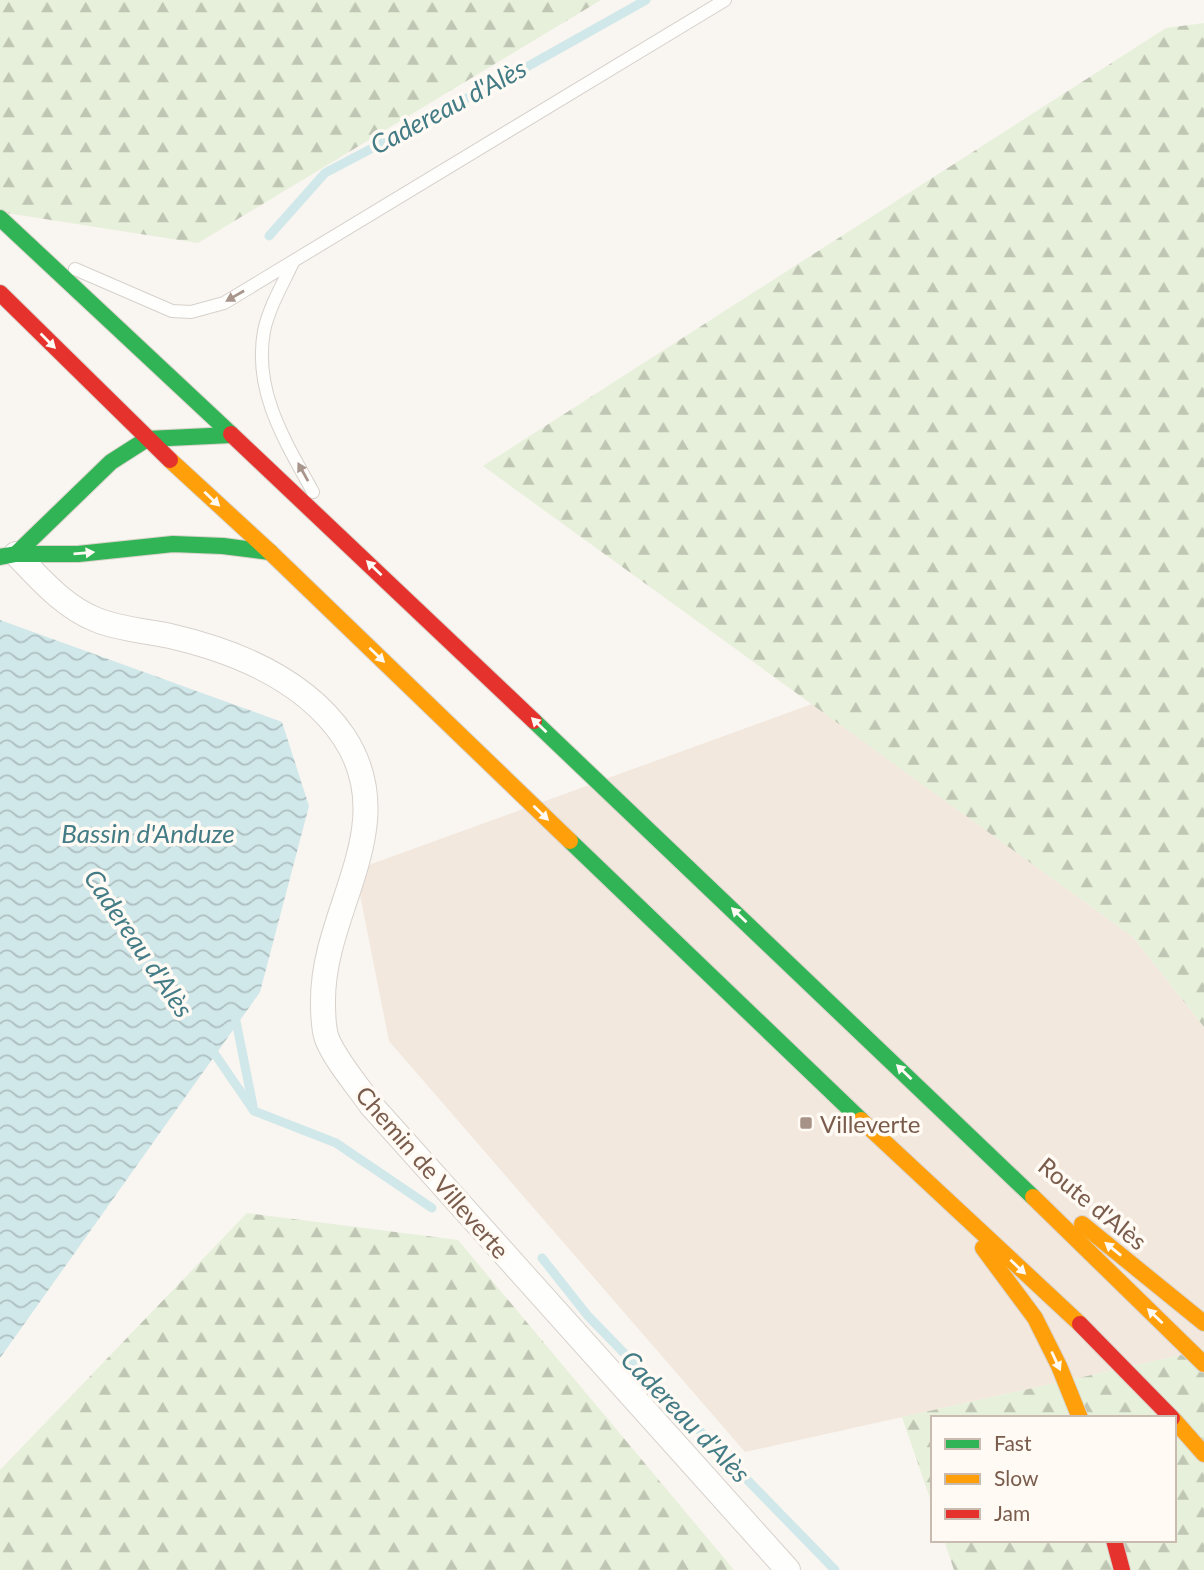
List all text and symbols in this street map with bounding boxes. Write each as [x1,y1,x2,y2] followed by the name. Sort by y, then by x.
[365,52,531,160] water label: Cadereau d'Alès
[225,290,245,302] one-way arrow
[40,333,56,349] one-way arrow
[297,463,309,482] one-way arrow
[203,490,220,506] one-way arrow
[73,547,95,558] one-way arrow
[365,560,383,576] one-way arrow
[368,647,385,663] one-way arrow
[531,717,548,733] one-way arrow
[532,805,549,821] one-way arrow
[61,817,235,849] water label: Bassin d'Anduze
[78,863,200,1023] water label: Cadereau d'Alès
[731,908,748,924] one-way arrow
[896,1065,913,1081] one-way arrow
[350,1080,516,1264] street label: Chemin de Villeverte
[820,1109,920,1138] place label: Villeverte
[798,1115,814,1131] marker: Villeverte
[1033,1151,1153,1255] street label: Route d'Alès
[1104,1242,1121,1257] one-way arrow
[1009,1258,1026,1274] one-way arrow
[1147,1309,1164,1325] one-way arrow
[615,1343,757,1489] water label: Cadereau d'Alès
[1050,1351,1062,1371] one-way arrow
[931,1416,1176,1542] legend
[994,1430,1032,1455] text: Fast
[994,1465,1039,1490] text: Slow
[994,1500,1030,1525] text: Jam

